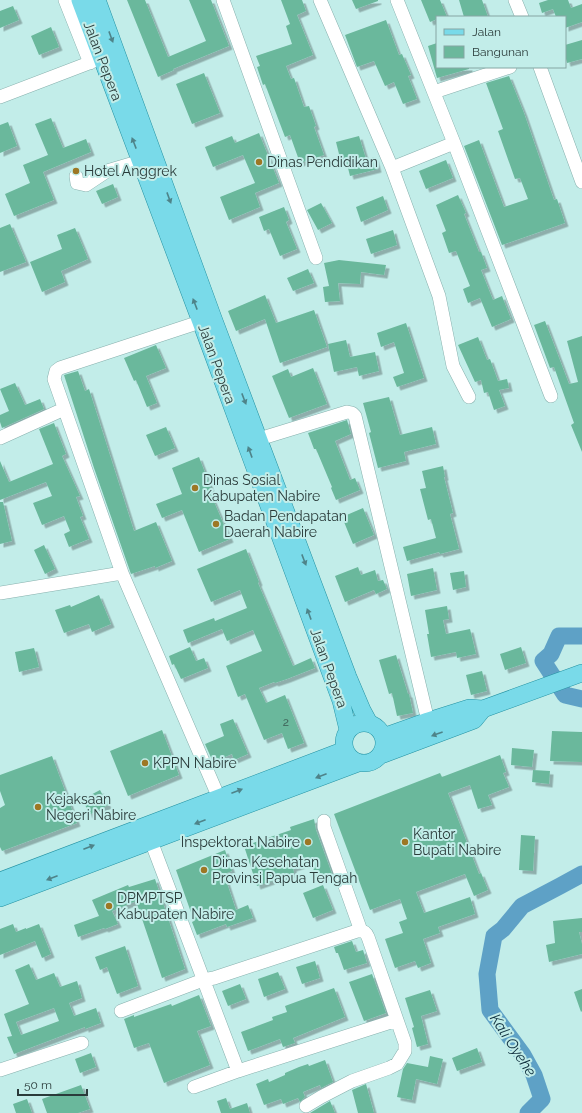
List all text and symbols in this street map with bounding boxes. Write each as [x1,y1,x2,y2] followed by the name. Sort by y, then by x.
[436,16,566,68] legend
[81,19,125,103] street label: Jalan Pepera
[472,25,501,39] text: Jalan
[108,31,114,43] one-way arrow
[472,45,529,59] text: Bangunan
[131,137,137,149] one-way arrow
[267,154,378,170] place label: Dinas Pendidikan
[254,157,264,167] marker: Dinas Pendidikan
[84,163,178,179] place label: Hotel Anggrek
[71,166,81,176] marker: Hotel Anggrek
[167,193,173,205] one-way arrow
[191,298,197,310] one-way arrow
[195,322,239,406] street label: Jalan Pepera
[241,394,247,406] one-way arrow
[246,446,252,458] one-way arrow
[203,472,320,504] place label: Dinas Sosial Kabupaten Nabire
[190,483,200,493] marker: Dinas Sosial Kabupaten Nabire
[224,508,347,540] place label: Badan Pendapatan Daerah Nabire
[211,519,221,529] marker: Badan Pendapatan Daerah Nabire
[302,555,308,567] one-way arrow
[306,607,312,619] one-way arrow
[307,626,351,710] street label: Jalan Pepera
[283,715,289,729] house number: 2
[431,731,443,737] one-way arrow
[153,755,237,771] place label: KPPN Nabire
[140,758,150,768] marker: KPPN Nabire
[315,774,327,780] one-way arrow
[231,787,243,793] one-way arrow
[46,791,136,823] place label: Kejaksaan Negeri Nabire
[33,802,43,812] marker: Kejaksaan Negeri Nabire
[193,820,205,826] one-way arrow
[413,826,501,858] place label: Kantor Bupati Nabire
[181,834,300,850] place label: Inspektorat Nabire
[303,837,313,847] marker: Inspektorat Nabire
[400,837,410,847] marker: Kantor Bupati Nabire
[83,843,95,849] one-way arrow
[212,854,357,886] place label: Dinas Kesehatan Provinsi Papua Tengah
[199,865,209,875] marker: Dinas Kesehatan Provinsi Papua Tengah
[45,876,57,882] one-way arrow
[117,890,234,922] place label: DPMPTSP Kabupaten Nabire
[104,901,114,911] marker: DPMPTSP Kabupaten Nabire
[486,1010,540,1080] water label: Kali Oyehe
[18,1071,87,1097] scale bar
[24,1078,52,1092] text: 50 m

